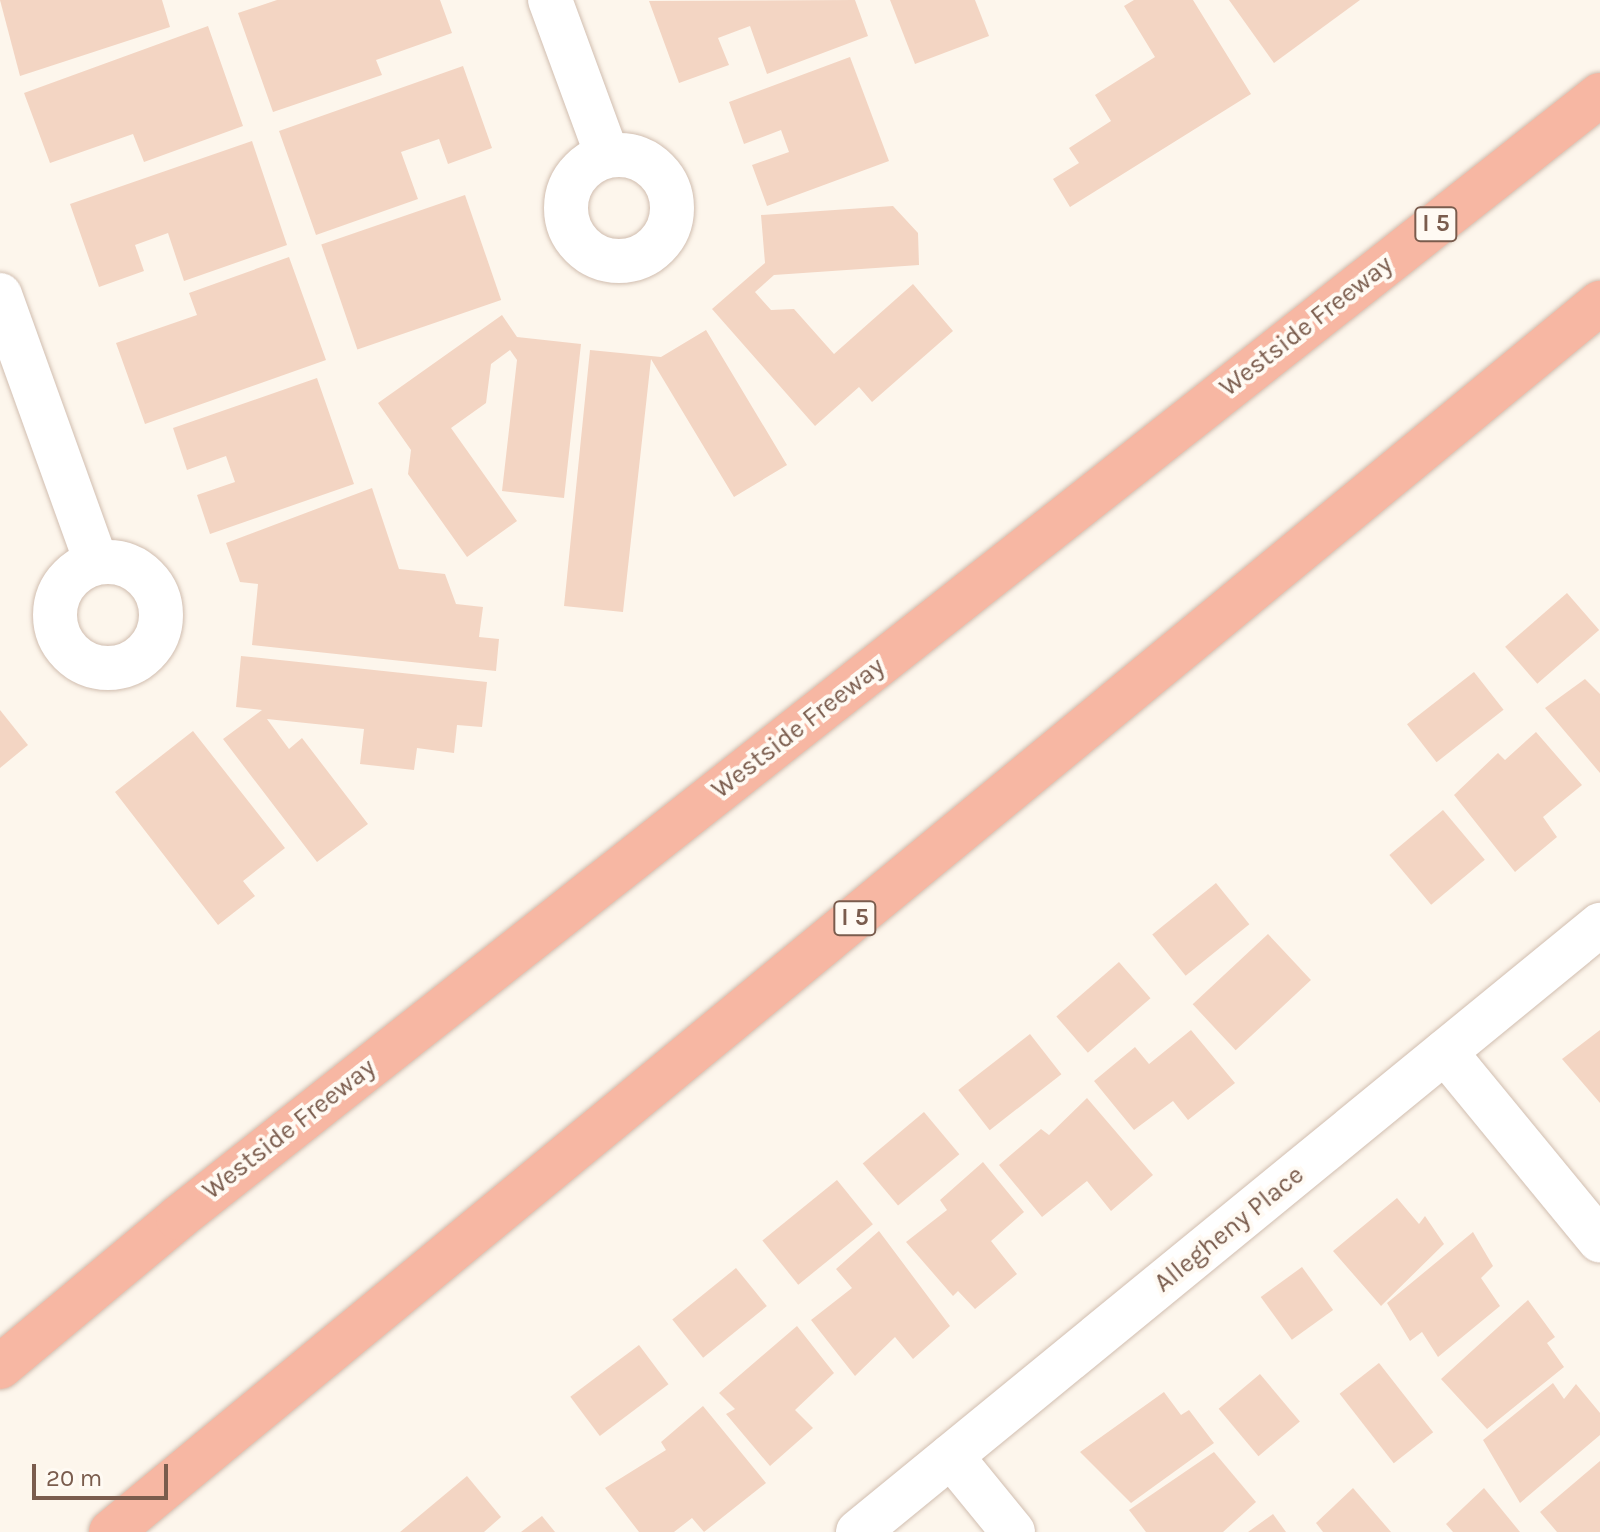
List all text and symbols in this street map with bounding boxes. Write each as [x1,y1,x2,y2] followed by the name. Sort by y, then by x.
[1414,204,1458,244] road number: I 5
[1213,249,1399,403] street label: Westside Freeway
[705,651,891,805] street label: Westside Freeway
[833,898,877,938] road number: I 5
[196,1052,382,1206] street label: Westside Freeway
[1148,1159,1310,1299] street label: Allegheny Place
[36,1448,172,1498] scale bar
[46,1464,102,1492] text: 20 m

